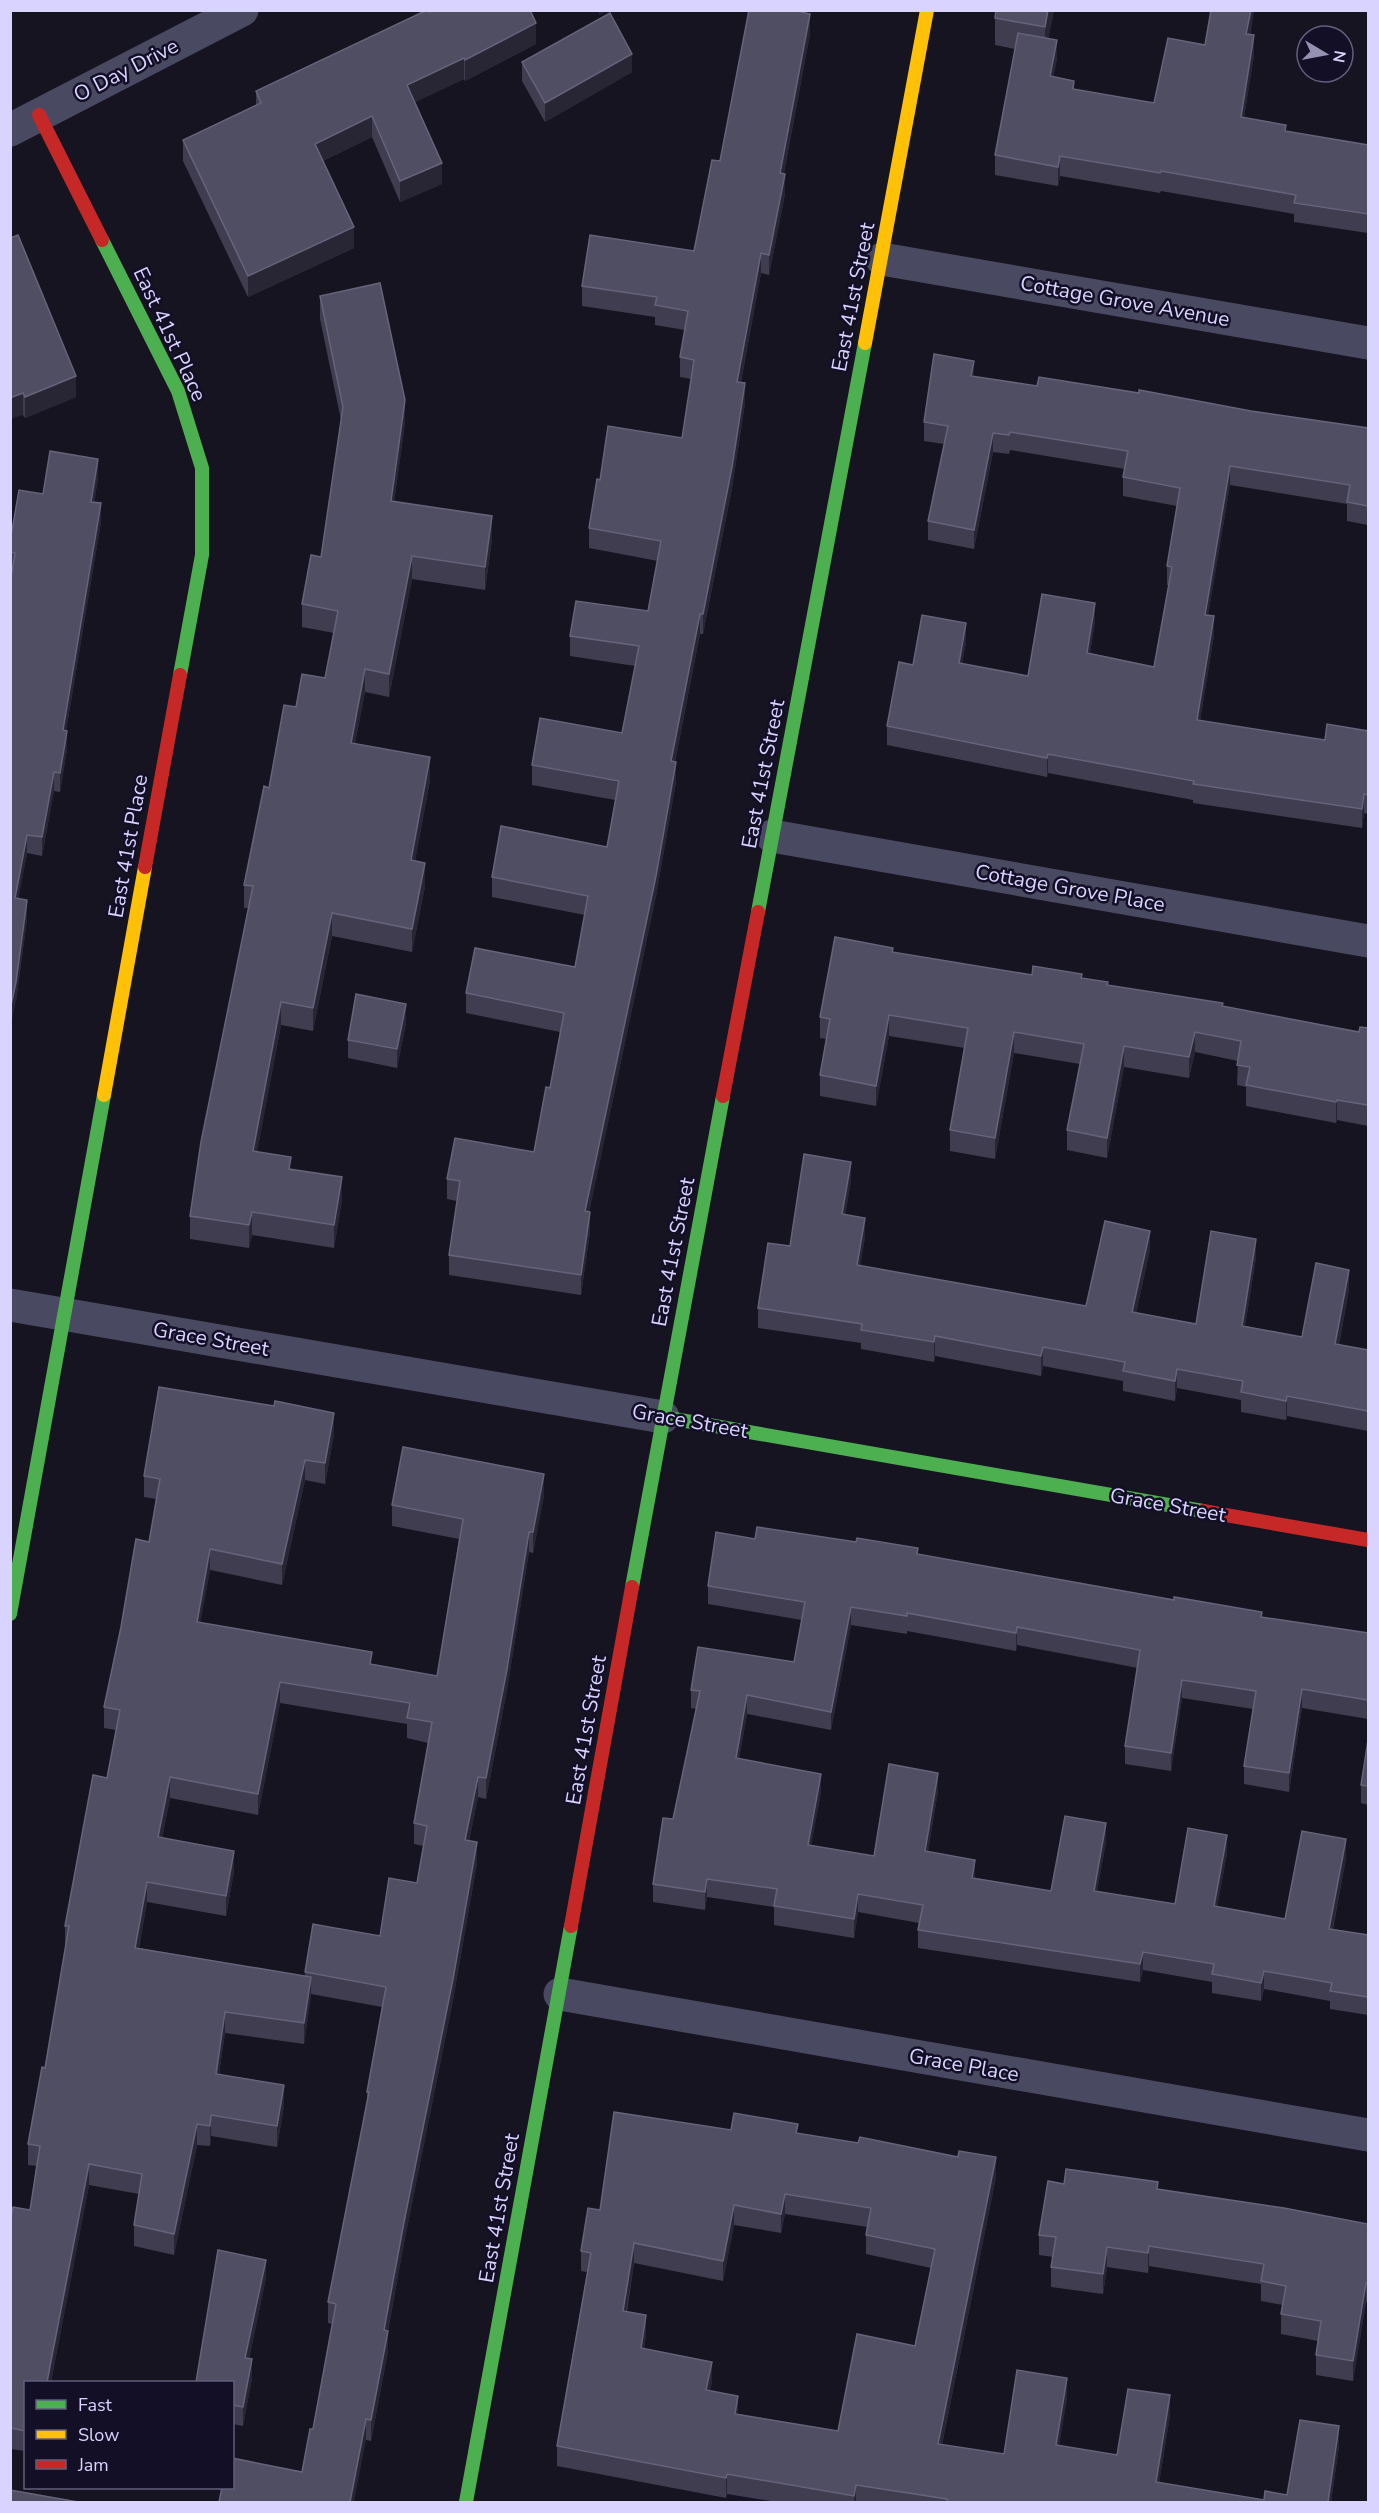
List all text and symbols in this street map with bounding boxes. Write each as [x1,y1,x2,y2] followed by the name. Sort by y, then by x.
[1295,24,1355,84] north arrow
[69,32,183,108] street label: O Day Drive
[1327,49,1351,64] text: N
[825,219,881,374] street label: East 41st Street
[127,262,213,406] street label: East 41st Place
[1018,269,1232,333] street label: Cottage Grove Avenue
[735,696,791,851] street label: East 41st Street
[102,772,154,920] street label: East 41st Place
[973,858,1167,918] street label: Cottage Grove Place
[645,1174,701,1329] street label: East 41st Street
[151,1315,272,1363] street label: Grace Street
[630,1397,751,1445] street label: Grace Street
[1108,1481,1229,1529] street label: Grace Street
[559,1652,613,1807] street label: East 41st Street
[907,2042,1021,2088] street label: Grace Place
[472,2130,526,2285] street label: East 41st Street
[24,2381,234,2489] legend
[78,2393,113,2417] text: Fast
[78,2423,119,2447] text: Slow
[77,2453,109,2477] text: Jam

